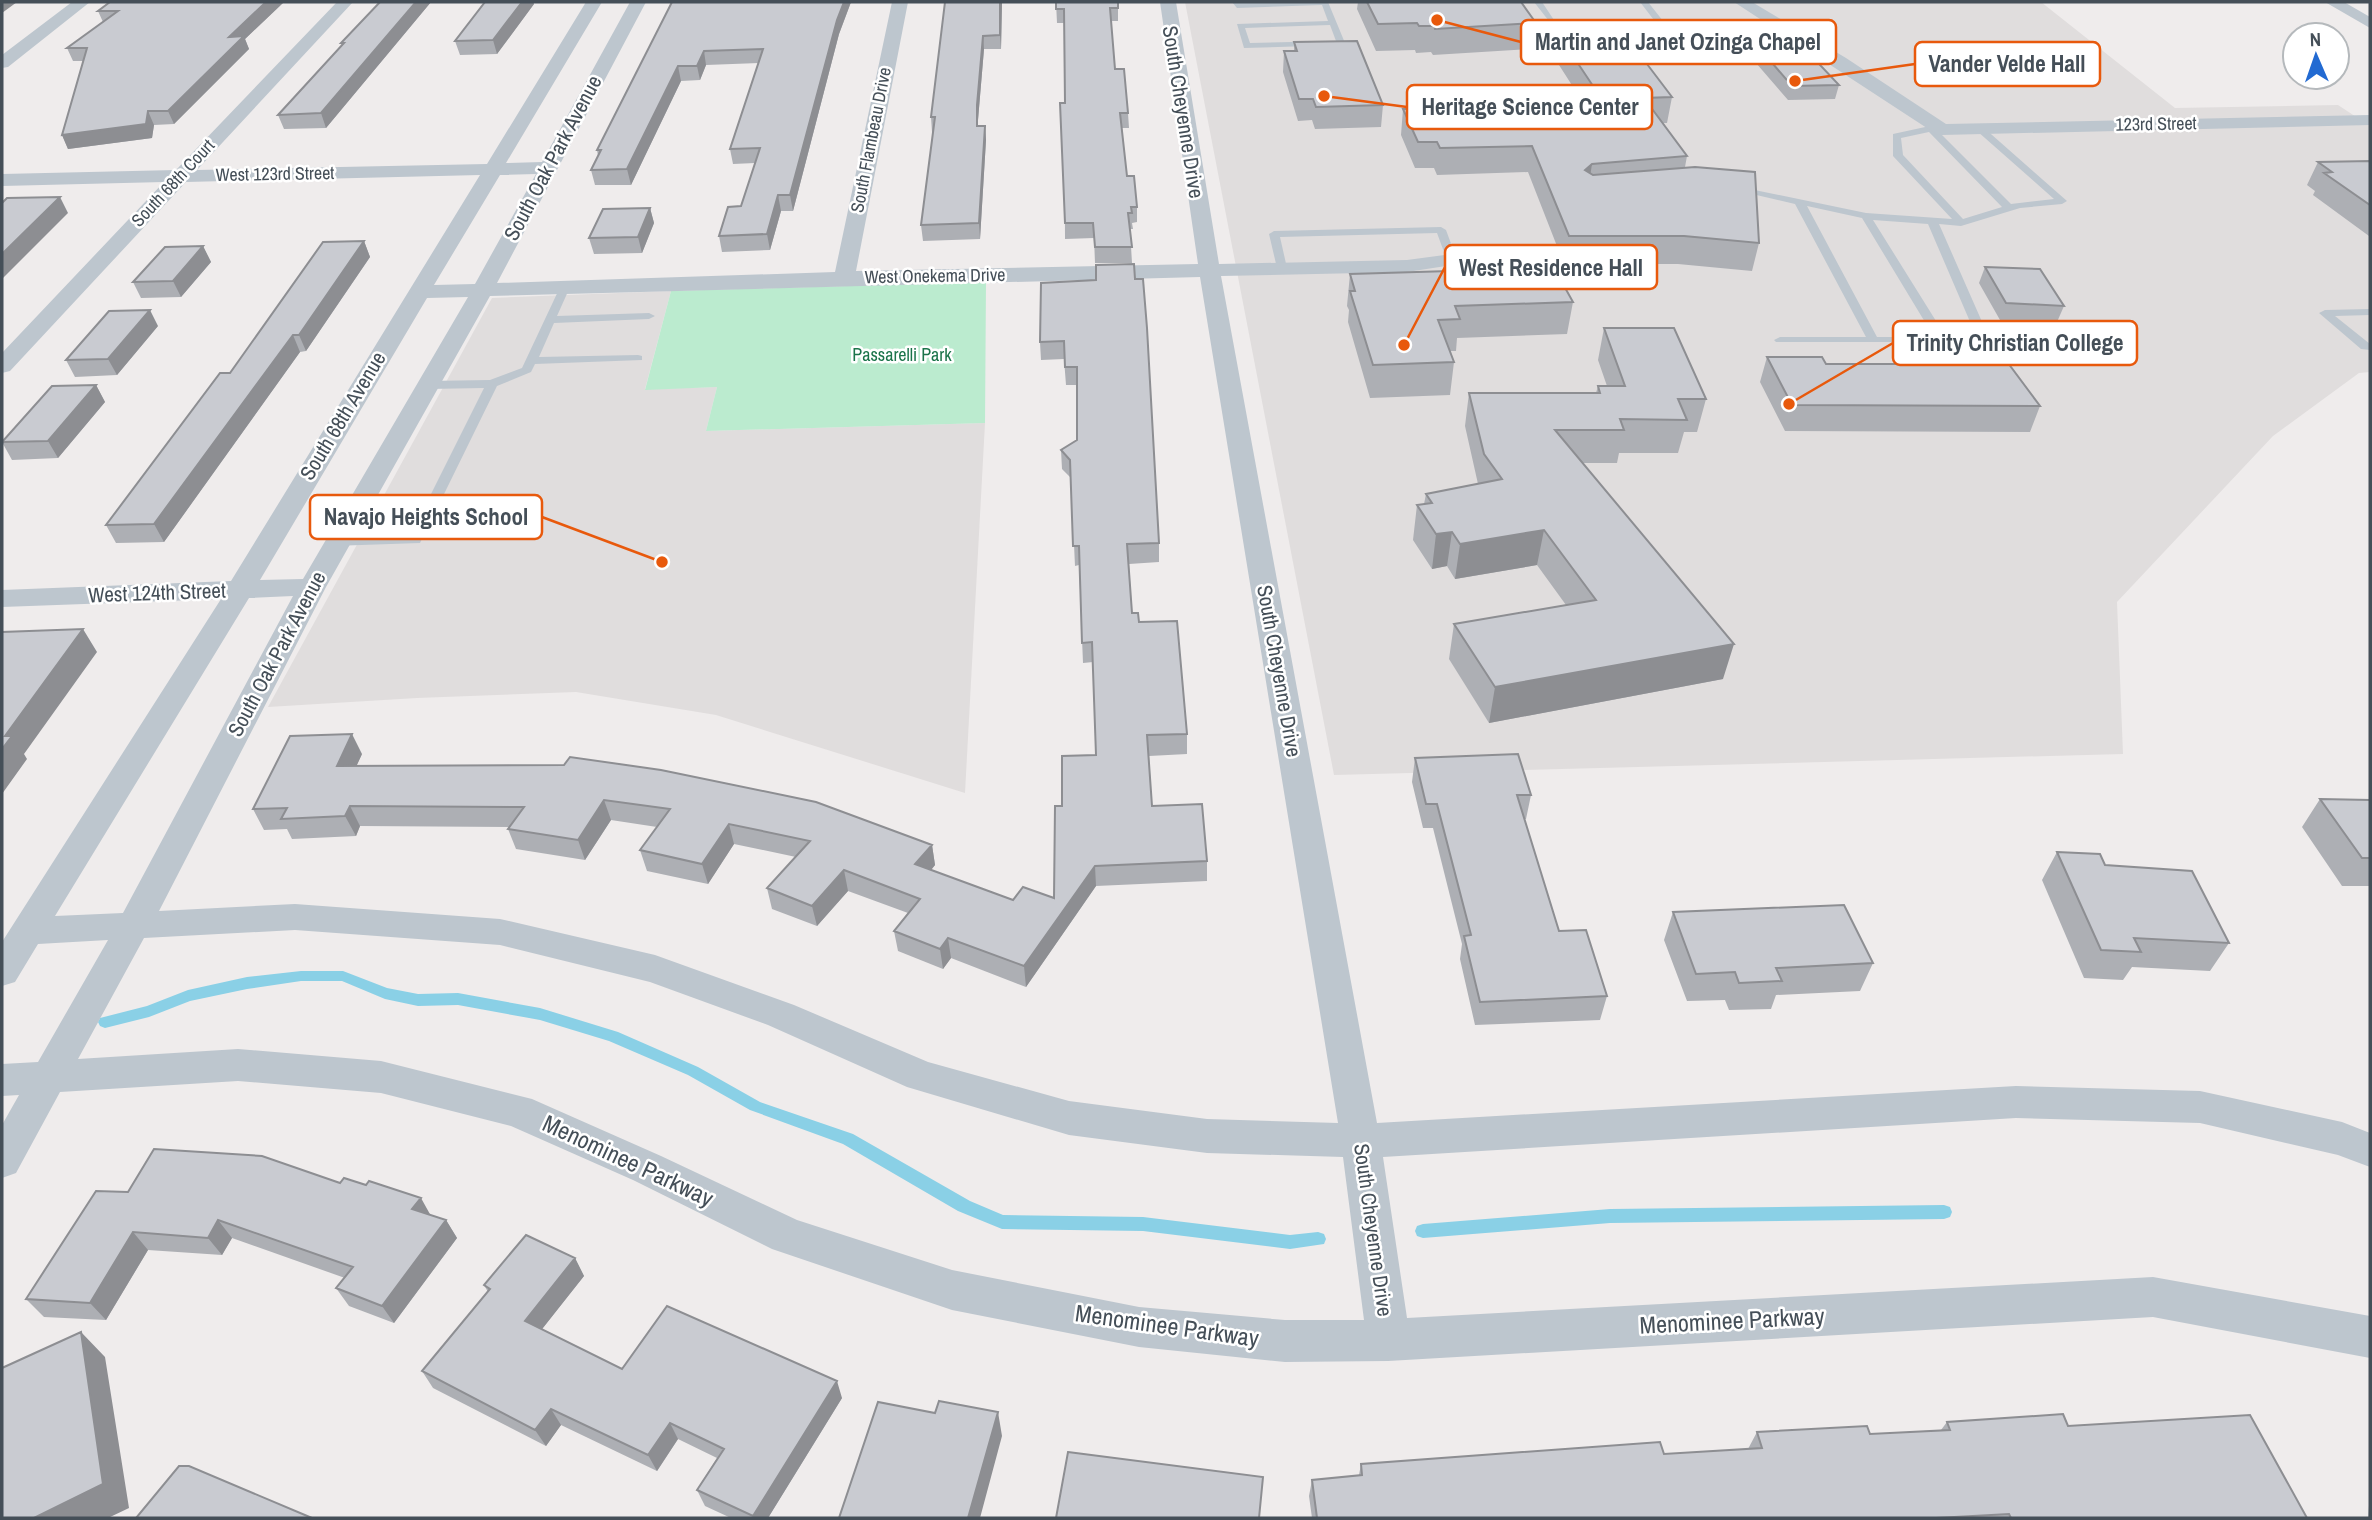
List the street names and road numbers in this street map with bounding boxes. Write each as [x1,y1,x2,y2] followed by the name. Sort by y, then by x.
[1156,24,1211,200] street label: South Cheyenne Drive
[844,65,897,215] street label: South Flambeau Drive
[497,70,608,246] street label: South Oak Park Avenue
[2115,110,2197,137] street label: 123rd Street
[125,133,220,232] street label: South 68th Court
[215,160,335,187] street label: West 123rd Street
[864,262,1006,289] street label: West Onekema Drive
[293,346,392,485] street label: South 68th Avenue
[221,566,332,742] street label: South Oak Park Avenue
[88,576,226,609] street label: West 124th Street
[1250,583,1309,759] street label: South Cheyenne Drive
[538,1107,719,1214] street label: Menominee Parkway
[1347,1142,1400,1318] street label: South Cheyenne Drive
[1073,1296,1261,1354] street label: Menominee Parkway
[1639,1299,1825,1341] street label: Menominee Parkway

